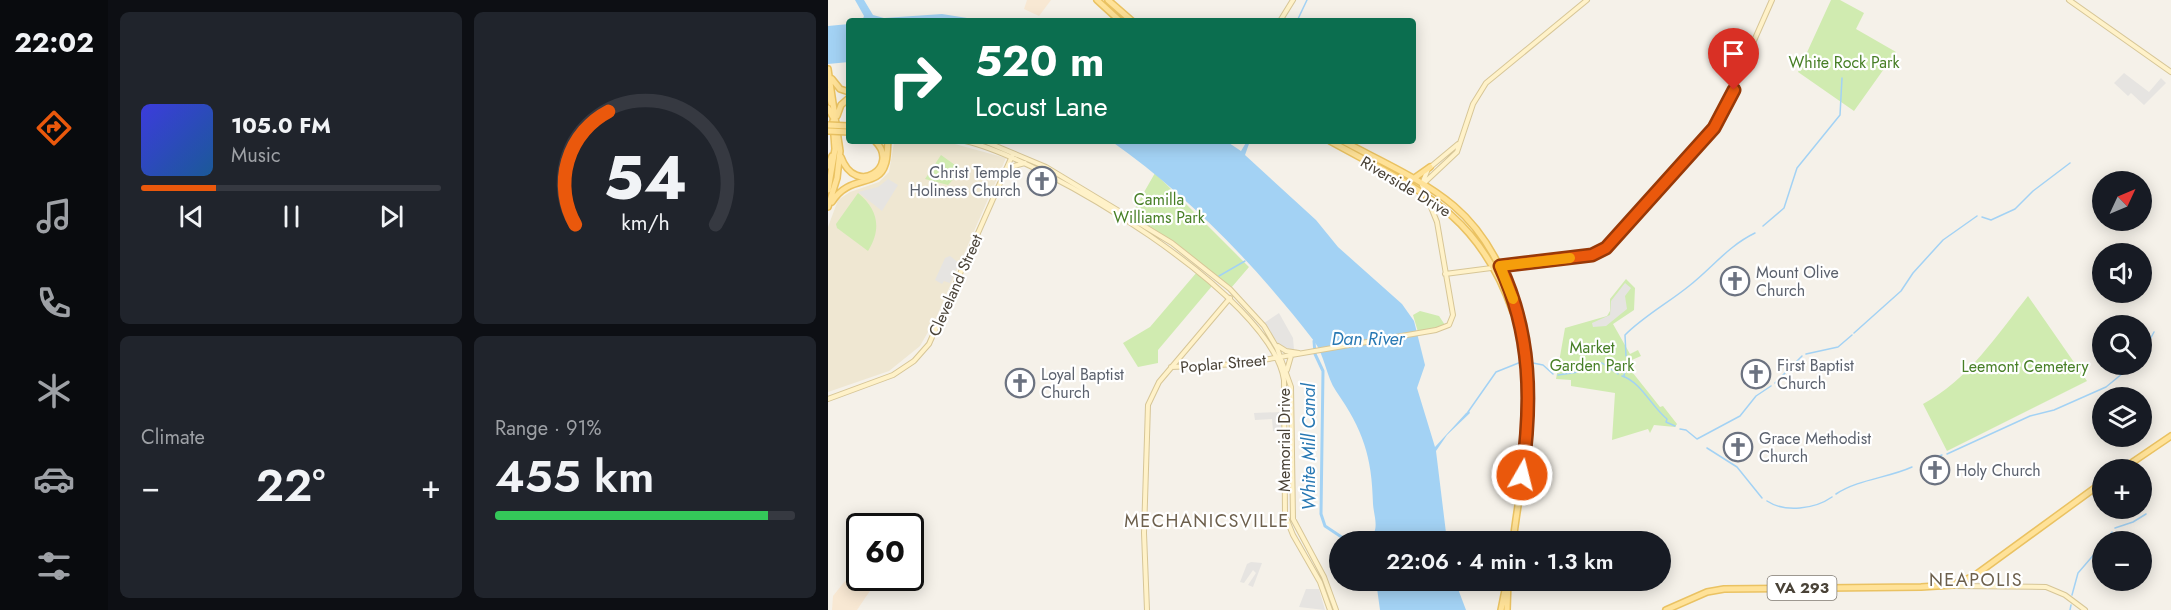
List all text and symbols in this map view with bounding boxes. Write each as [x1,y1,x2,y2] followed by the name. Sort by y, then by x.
[14,23,94,62] text: 22:02
[1708,28,1759,90] pin
[975,31,1105,92] text: 520 m
[1717,37,1750,70] icon: arrive
[876,42,954,120] icon: right
[1789,51,1900,74] park label: White Rock Park
[975,87,1108,126] text: Locust Lane
[33,107,75,149] icon: directions
[231,109,331,141] text: 105.0 FM
[603,132,687,222] text: 54
[231,141,281,170] text: Music
[1356,150,1455,223] street label: Riverside Drive
[910,161,1021,202] place label: Christ Temple Holiness Church
[1026,165,1058,197] church icon: Christ Temple Holiness Church
[2092,171,2152,231] north arrow
[2092,171,2152,591] map controls
[1113,188,1206,229] park label: Camilla Williams Park
[33,195,75,237] icon: music
[175,200,208,233] icon: previous
[275,200,308,233] icon: pause
[375,200,408,233] icon: next
[621,208,669,239] text: km/h
[923,230,988,340] street label: Cleveland Street
[2092,243,2152,303] button: sound
[1756,261,1839,302] place label: Mount Olive Church
[1719,265,1751,297] church icon: Mount Olive Church
[33,282,75,324] icon: phone
[2092,315,2152,375] button: search
[1331,326,1406,352] water label: Dan River
[1550,336,1635,377] park label: Market Garden Park
[1179,348,1267,379] street label: Poplar Street
[1777,354,1854,395] place label: First Baptist Church
[1962,355,2089,378] park label: Leemont Cemetery
[1740,358,1772,390] church icon: First Baptist Church
[1041,363,1124,404] place label: Loyal Baptist Church
[1004,367,1036,399] church icon: Loyal Baptist Church
[33,370,75,412] icon: climate
[1296,383,1322,510] water label: White Mill Canal
[2092,387,2152,447] button: layers
[1273,388,1296,492] street label: Memorial Drive
[495,414,602,443] text: Range · 91%
[141,423,205,452] text: Climate
[1759,427,1871,468] place label: Grace Methodist Church
[1722,431,1754,463] church icon: Grace Methodist Church
[1490,443,1554,507] position arrow
[495,444,654,509] text: 455 km
[256,453,325,518] text: 22°
[1919,454,1951,486] church icon: Holy Church
[33,458,75,500] icon: car
[1956,459,2041,482] place label: Holy Church
[2092,459,2152,519] button: +
[141,463,160,510] text: −
[421,463,441,510] text: +
[1124,508,1290,534] district label: MECHANICSVILLE
[846,513,924,591] speed limit sign: 60
[2092,531,2152,591] button: −
[33,545,75,587] icon: filters
[1386,545,1614,577] text: 22:06 · 4 min · 1.3 km
[1929,567,2023,593] district label: NEAPOLIS
[1768,576,1836,600] road number: VA 293

